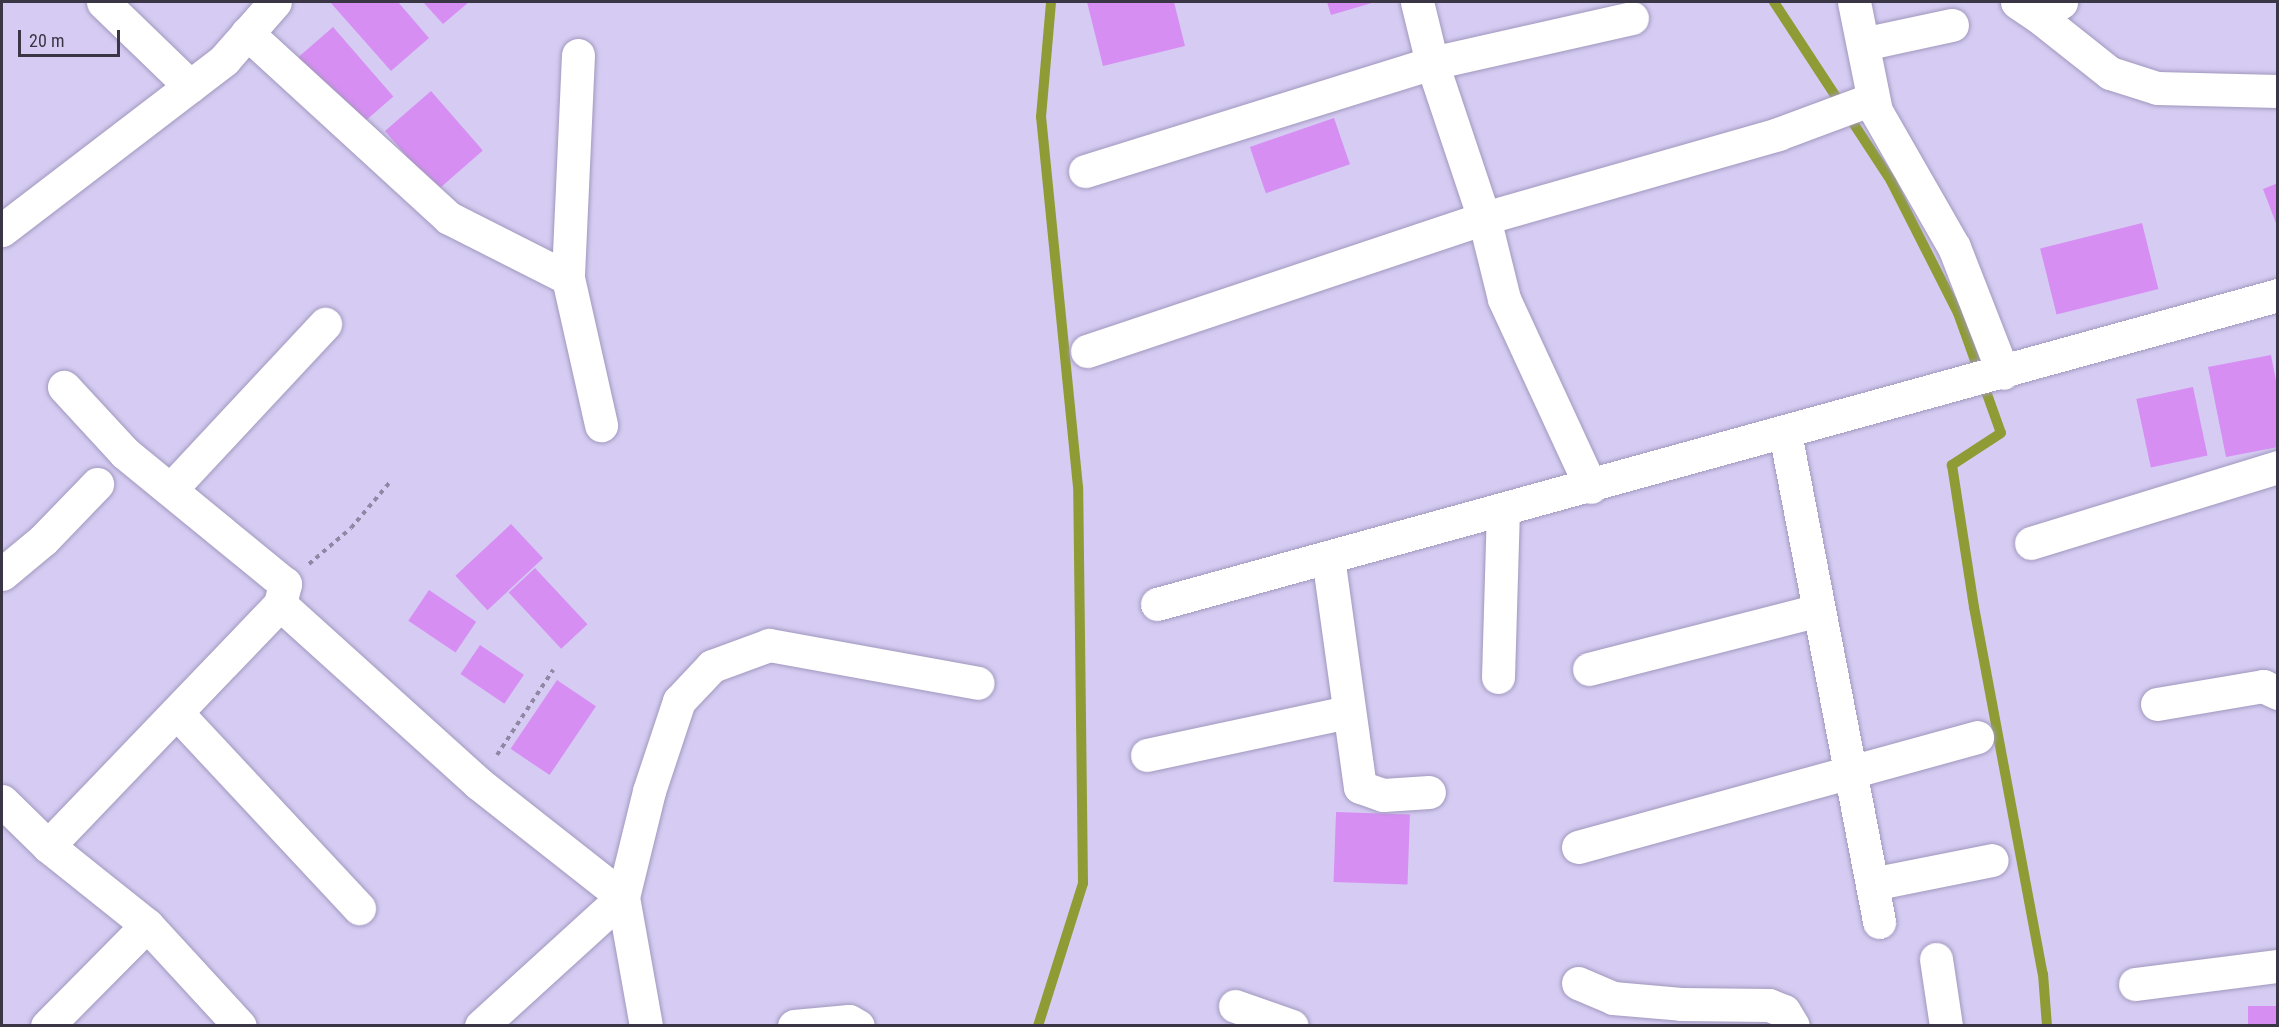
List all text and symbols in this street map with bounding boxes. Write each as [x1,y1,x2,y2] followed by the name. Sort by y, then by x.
[21,18,123,56] scale bar
[29,30,64,51] text: 20 m

